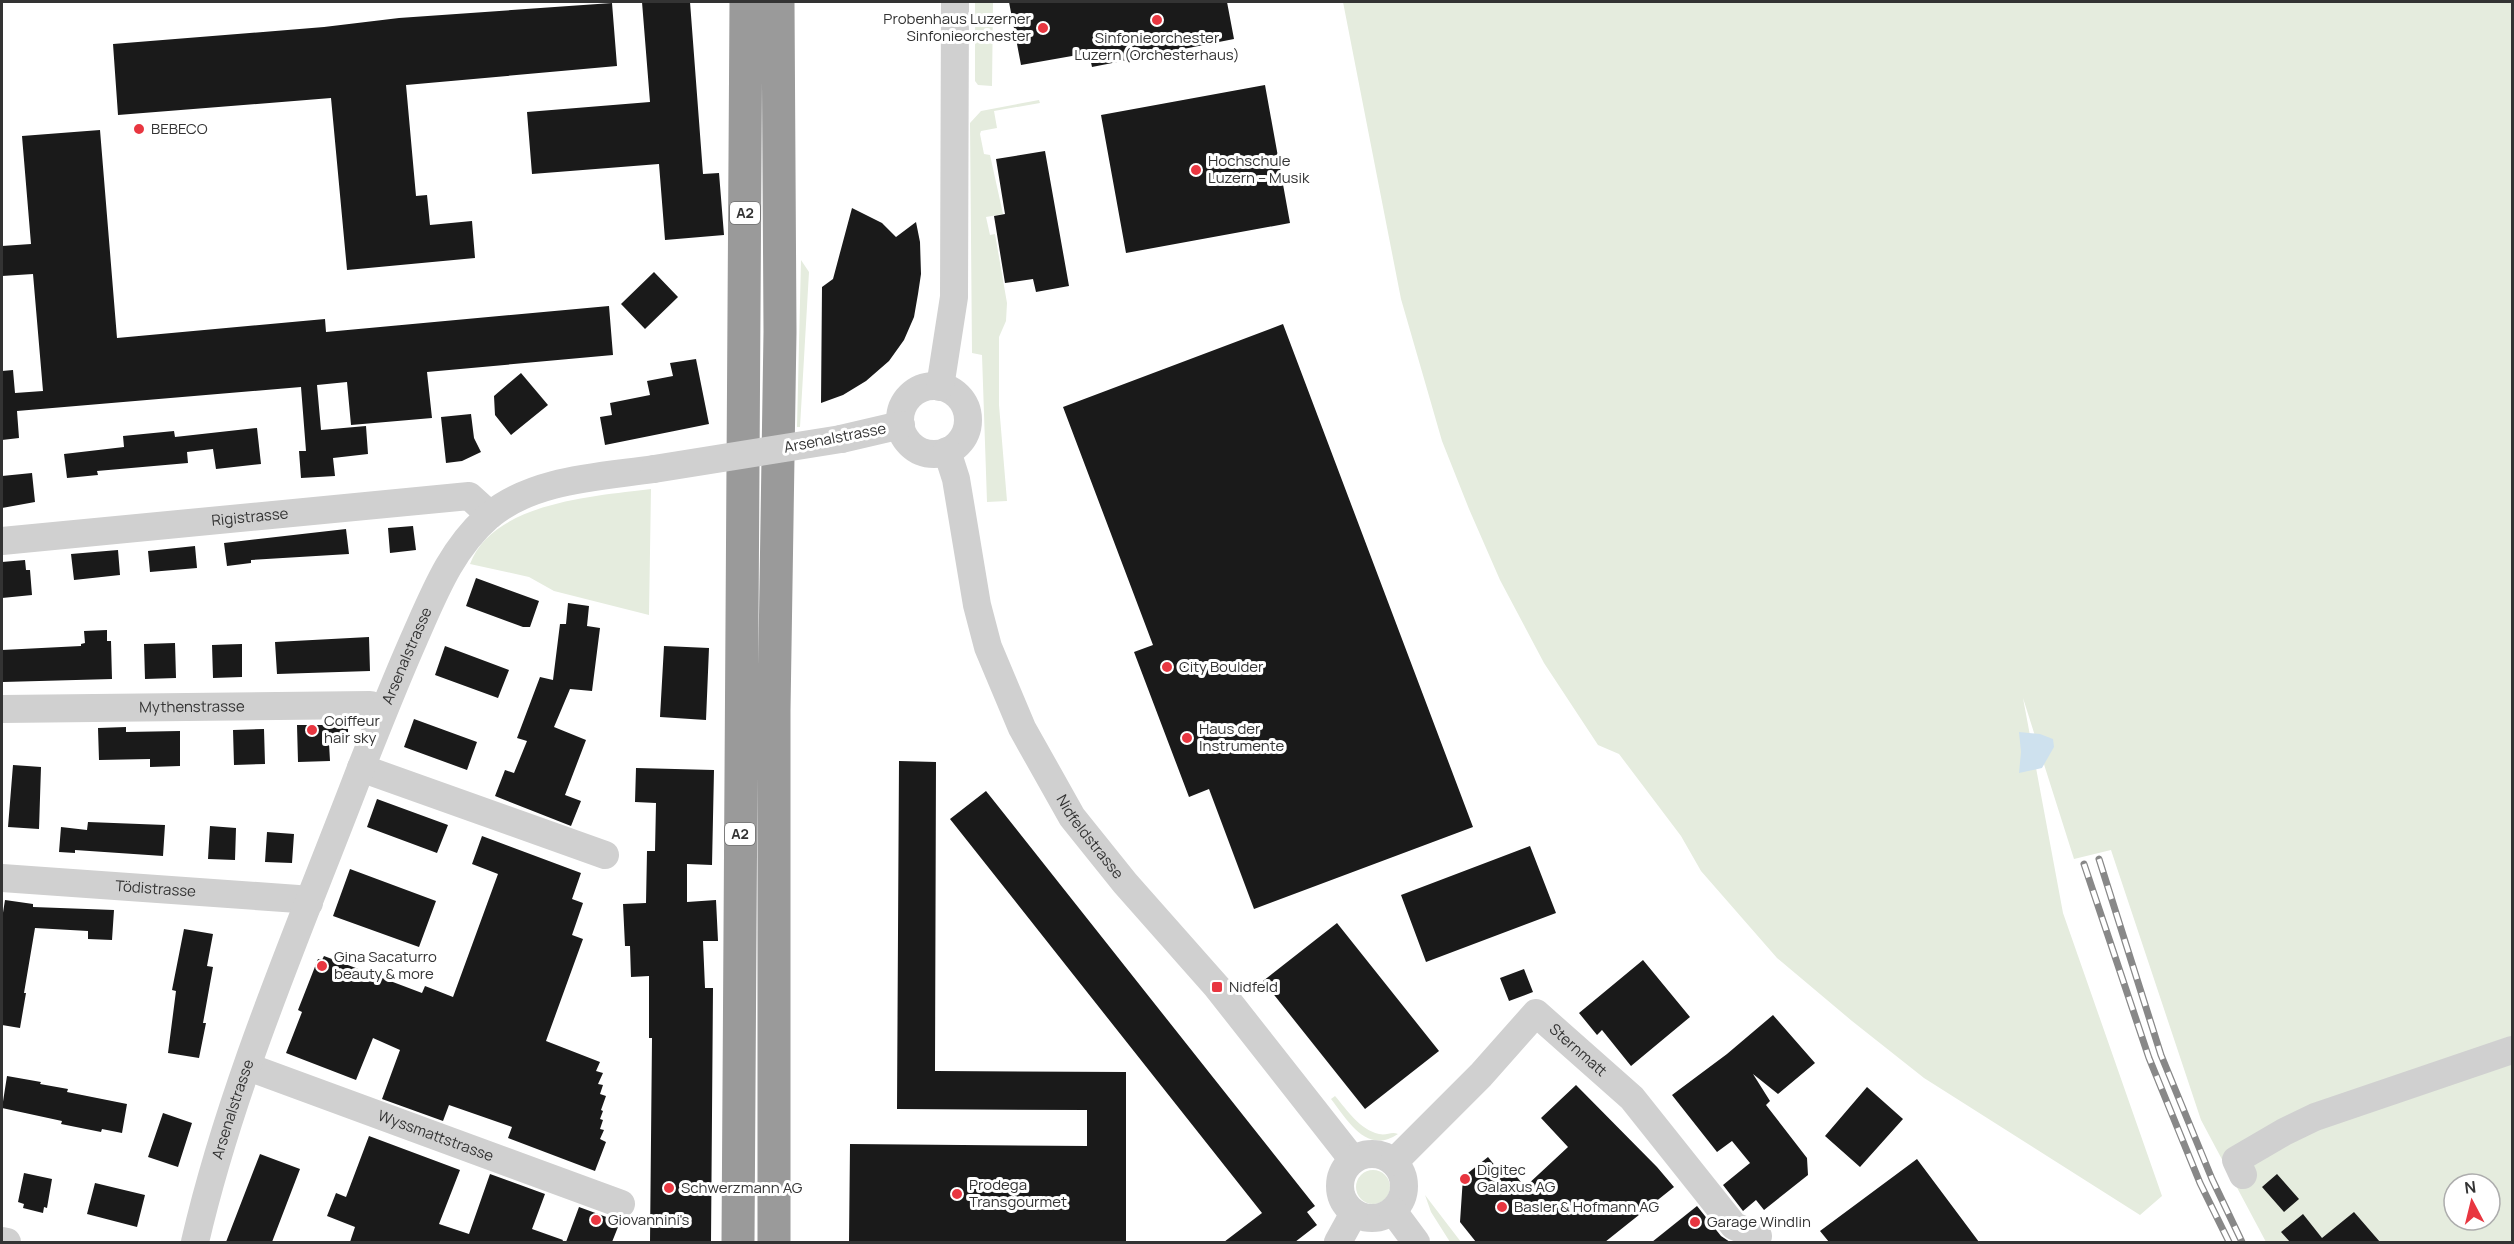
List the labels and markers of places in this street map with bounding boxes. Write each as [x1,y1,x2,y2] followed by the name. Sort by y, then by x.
[883,8,1032,46] place label: Probenhaus Luzerner Sinfonieorchester
[1150,13,1164,27] marker: Sinfonieorchester Luzern (Orchesterhaus)
[1036,21,1050,35] marker: Probenhaus Luzerner Sinfonieorchester
[1074,27,1240,65] place label: Sinfonieorchester Luzern (Orchesterhaus)
[151,118,208,139] place label: BEBECO
[132,122,146,136] marker: BEBECO
[1208,150,1310,188] place label: Hochschule Luzern – Musik
[1189,163,1203,177] marker: Hochschule Luzern – Musik
[1179,656,1264,677] place label: City Boulder
[1160,660,1174,674] marker: City Boulder
[324,710,380,748] place label: Coiffeur hair sky
[1199,718,1284,756] place label: Haus der Instrumente
[305,723,319,737] marker: Coiffeur hair sky
[1180,731,1194,745] marker: Haus der Instrumente
[334,946,437,984] place label: Gina Sacaturro beauty & more
[315,959,329,973] marker: Gina Sacaturro beauty & more
[1229,976,1278,997] place label: Nidfeld
[1210,980,1224,994] marker: Nidfeld
[1477,1159,1556,1197] place label: Digitec Galaxus AG
[1458,1172,1472,1186] marker: Digitec Galaxus AG
[969,1174,1067,1212] place label: Prodega Transgourmet
[681,1177,803,1198] place label: Schwerzmann AG
[662,1181,676,1195] marker: Schwerzmann AG
[950,1187,964,1201] marker: Prodega Transgourmet
[1514,1196,1659,1217] place label: Basler & Hofmann AG
[1495,1200,1509,1214] marker: Basler & Hofmann AG
[608,1209,689,1230] place label: Giovannini's
[1707,1211,1811,1232] place label: Garage Windlin
[589,1213,603,1227] marker: Giovannini's
[1688,1215,1702,1229] marker: Garage Windlin

